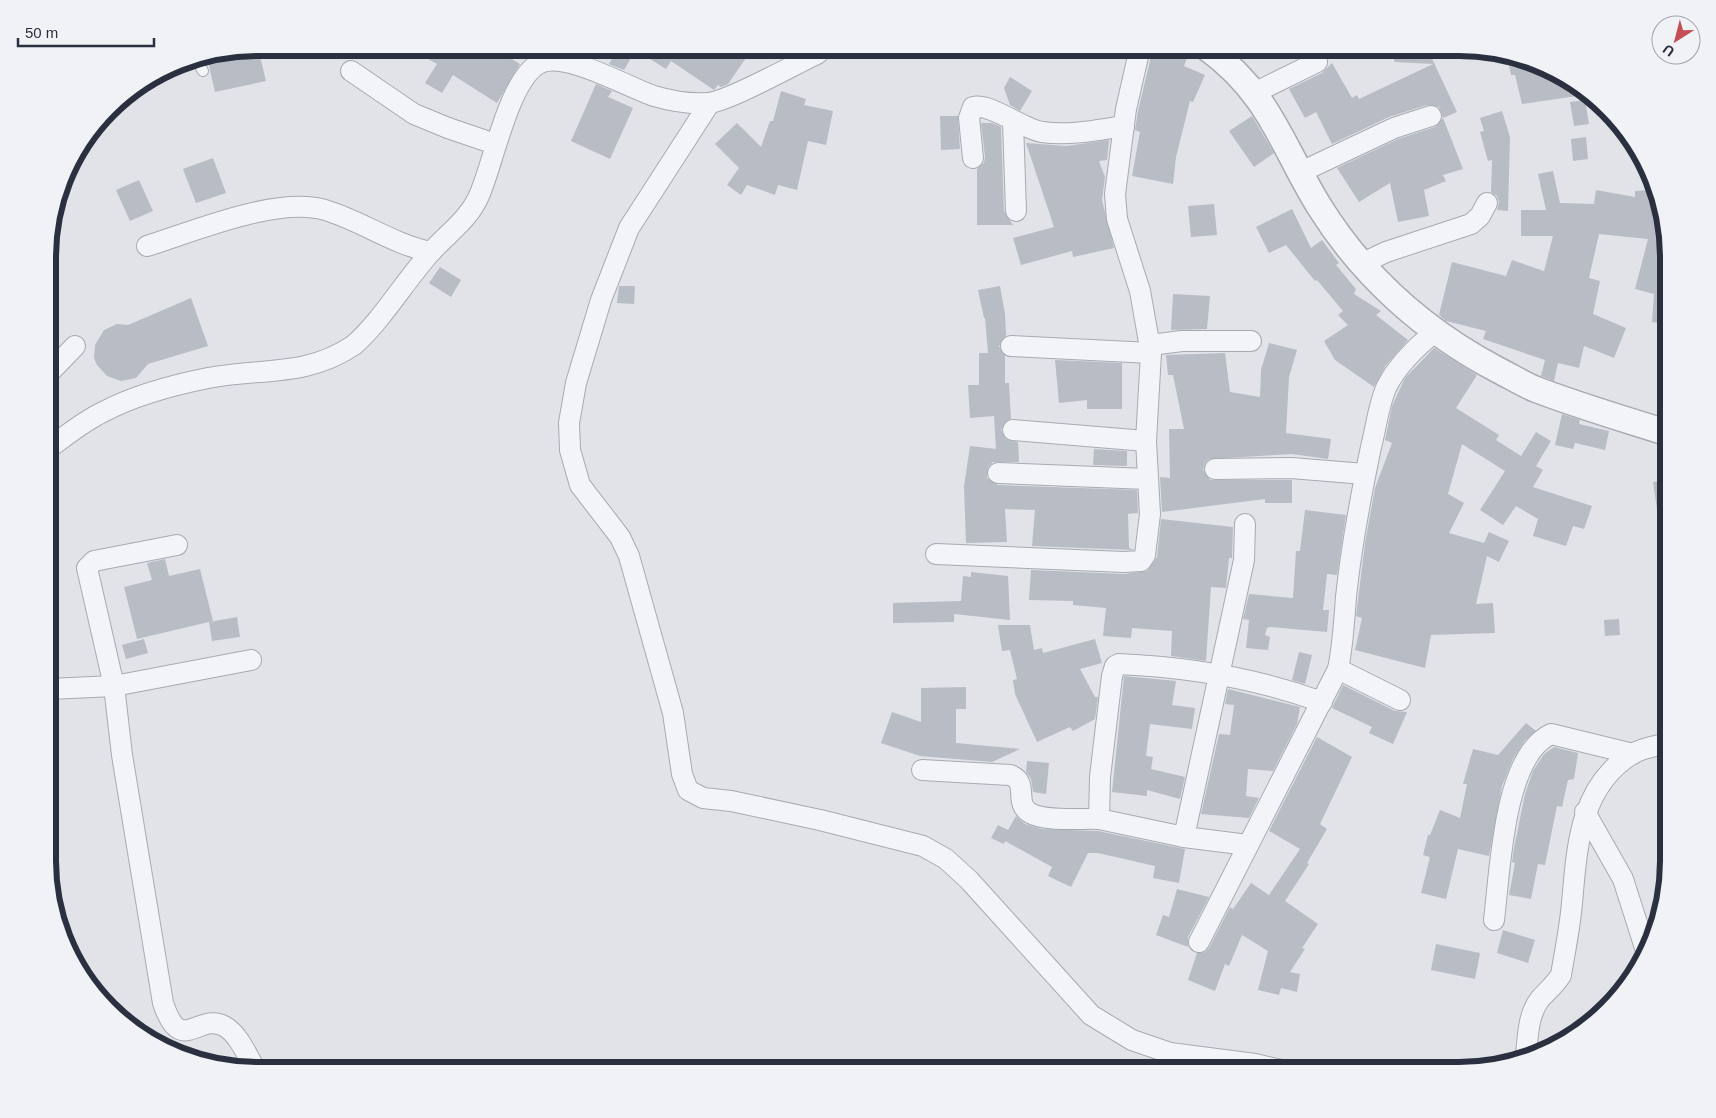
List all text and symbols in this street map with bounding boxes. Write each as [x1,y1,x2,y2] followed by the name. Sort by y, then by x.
[18,15,154,47] scale bar
[1651,15,1701,65] north arrow
[25,24,58,41] text: 50 m
[1660,41,1677,60] text: U

